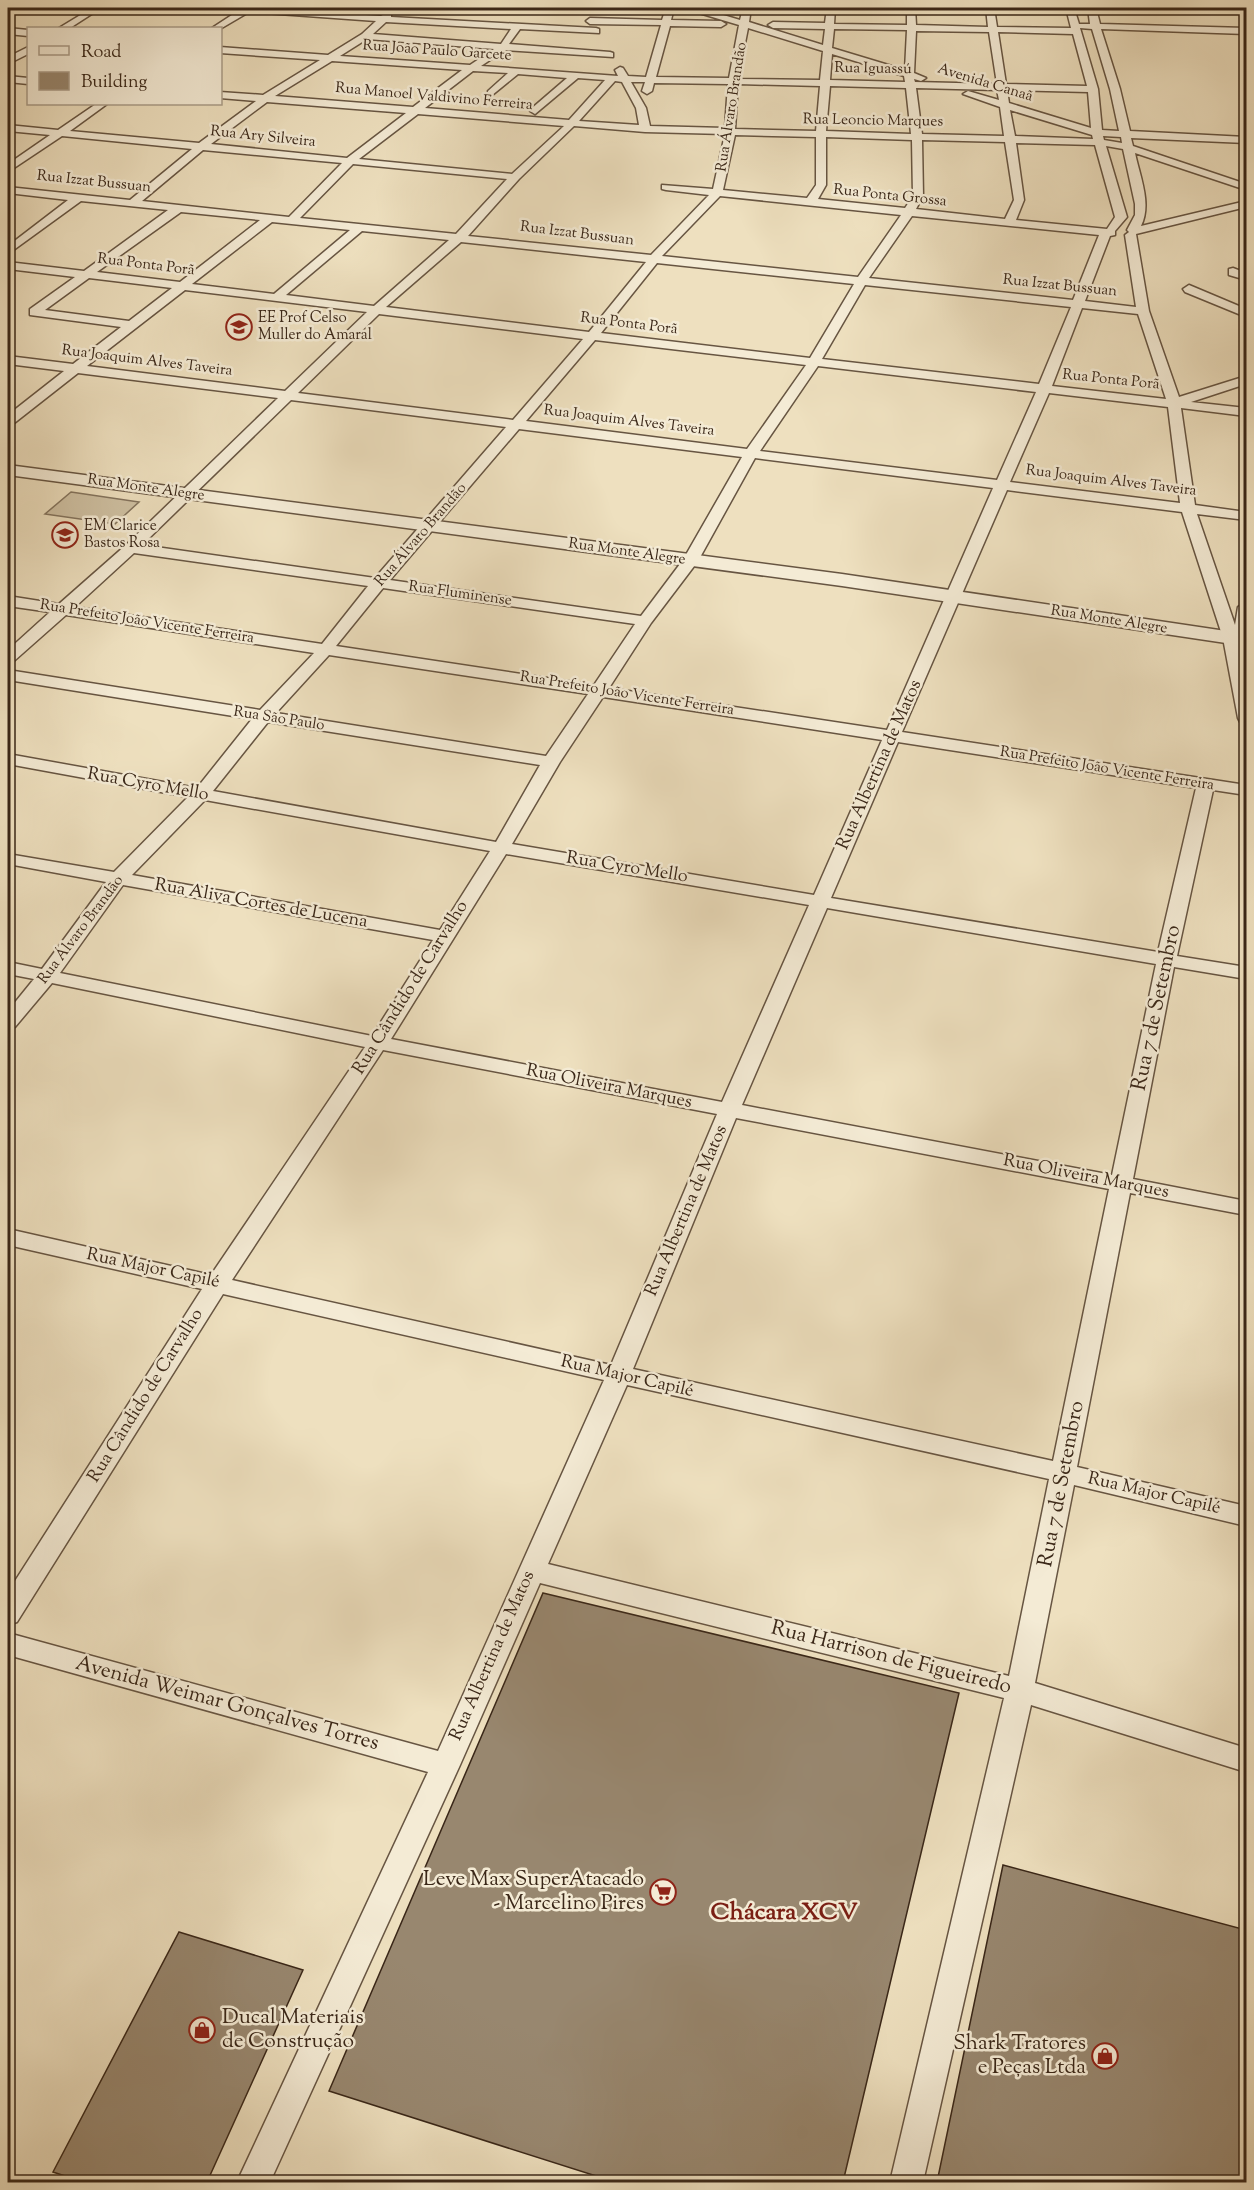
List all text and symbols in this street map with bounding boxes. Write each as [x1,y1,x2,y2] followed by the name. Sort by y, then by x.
[27,27,222,105] legend
[362,35,512,67] street label: Rua João Paulo Garcete
[81,40,121,66] text: Road
[710,41,753,173] street label: Rua Álvaro Brandão
[834,58,912,80] street label: Rua Iguassú
[935,59,1035,108] street label: Avenida Canaã
[81,70,147,96] text: Building
[334,78,534,116] street label: Rua Manoel Valdivino Ferreira
[803,109,943,133] street label: Rua Leoncio Marques
[209,121,317,153] street label: Rua Ary Silveira
[36,166,152,198] street label: Rua Izzat Bussuan
[832,180,948,212] street label: Rua Ponta Grossa
[519,217,635,251] street label: Rua Izzat Bussuan
[96,249,196,281] street label: Rua Ponta Porã
[1002,270,1118,302] street label: Rua Izzat Bussuan
[258,308,372,346] place label: EE Prof Celso Muller do Amaral
[579,308,679,340] street label: Rua Ponta Porã
[224,312,254,342] school or university icon: EE Prof Celso Muller do Amaral
[60,340,234,382] street label: Rua Joaquim Alves Taveira
[1061,364,1161,396] street label: Rua Ponta Porã
[542,400,716,442] street label: Rua Joaquim Alves Taveira
[1024,460,1198,502] street label: Rua Joaquim Alves Taveira
[86,469,206,507] street label: Rua Monte Alegre
[369,478,472,591] street label: Rua Álvaro Brandão
[84,516,160,554] place label: EM Clarice Bastos Rosa
[50,520,80,550] school or university icon: EM Clarice Bastos Rosa
[567,533,687,571] street label: Rua Monte Alegre
[407,576,513,612] street label: Rua Fluminense
[38,595,256,649] street label: Rua Prefeito João Vicente Ferreira
[1049,600,1169,640] street label: Rua Monte Alegre
[518,667,736,721] street label: Rua Prefeito João Vicente Ferreira
[831,676,929,854] street label: Rua Albertina de Matos
[232,701,326,737] street label: Rua São Paulo
[998,742,1216,796] street label: Rua Prefeito João Vicente Ferreira
[85,762,211,808] street label: Rua Cyro Mello
[564,846,690,890] street label: Rua Cyro Mello
[32,871,129,989] street label: Rua Álvaro Brandão
[152,872,370,936] street label: Rua Aliva Cortes de Lucena
[347,896,475,1080] street label: Rua Cândido de Carvalho
[1125,922,1189,1094] street label: Rua 7 de Setembro
[524,1058,694,1116] street label: Rua Oliveira Marques
[639,1121,735,1301] street label: Rua Albertina de Matos
[1001,1148,1171,1206] street label: Rua Oliveira Marques
[84,1242,222,1296] street label: Rua Major Capilé
[82,1304,210,1488] street label: Rua Cândido de Carvalho
[558,1349,696,1405] street label: Rua Major Capilé
[1031,1398,1093,1570] street label: Rua 7 de Setembro
[1085,1466,1223,1522] street label: Rua Major Capilé
[444,1567,542,1745] street label: Rua Albertina de Matos
[768,1614,1014,1702] street label: Rua Harrison de Figueiredo
[72,1649,382,1759] street label: Avenida Weimar Gonçalves Torres
[423,1865,644,1919] place label: Leve Max SuperAtacado - Marcelino Pires
[648,1877,678,1907] supermarket icon: Leve Max SuperAtacado - Marcelino Pires
[711,1896,858,1930] district label: Chácara XCV
[222,2003,364,2057] place label: Ducal Materiais de Construção
[187,2015,217,2045] shop icon: Ducal Materiais de Construção
[953,2029,1086,2083] place label: Shark Tratores e Peças Ltda
[1090,2041,1120,2071] shop icon: Shark Tratores e Peças Ltda

